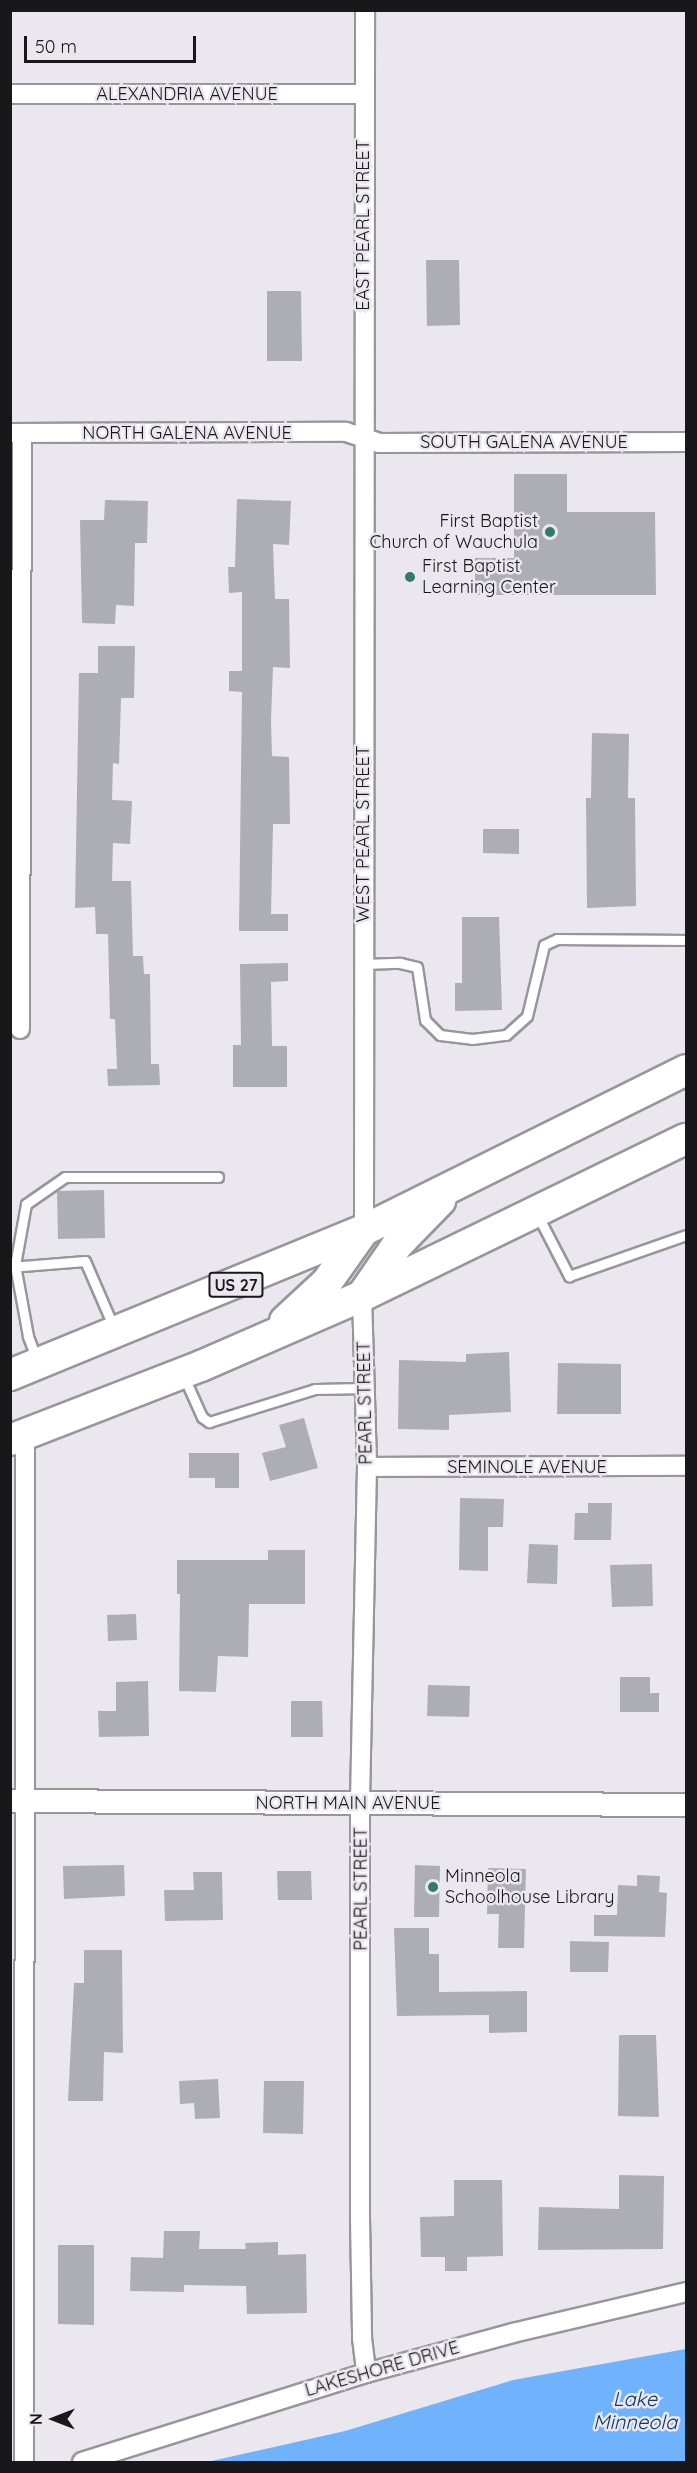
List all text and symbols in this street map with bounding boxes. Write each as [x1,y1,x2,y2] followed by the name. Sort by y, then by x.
[27,24,200,62] scale bar
[35,35,77,58] text: 50 m
[96,83,278,105] street label: ALEXANDRIA AVENUE
[352,139,374,311] street label: EAST PEARL STREET
[82,422,292,444] street label: NORTH GALENA AVENUE
[420,431,628,453] street label: SOUTH GALENA AVENUE
[369,511,538,554] place label: First Baptist Church of Wauchula
[543,525,557,539] marker: First Baptist Church of Wauchula
[422,556,556,598] place label: First Baptist Learning Center
[403,570,417,584] marker: First Baptist Learning Center
[352,745,374,923] street label: WEST PEARL STREET
[208,1272,264,1298] road number: US 27
[353,1341,377,1465] street label: PEARL STREET
[447,1456,607,1478] street label: SEMINOLE AVENUE
[256,1792,440,1814] street label: NORTH MAIN AVENUE
[350,1827,372,1951] street label: PEARL STREET
[445,1866,615,1908] place label: Minneola Schoolhouse Library
[426,1880,440,1894] marker: Minneola Schoolhouse Library
[302,2337,462,2401] street label: LAKESHORE DRIVE
[593,2387,677,2434] water label: Lake Minneola
[24,2389,84,2449] north arrow
[26,2413,46,2425] text: N

